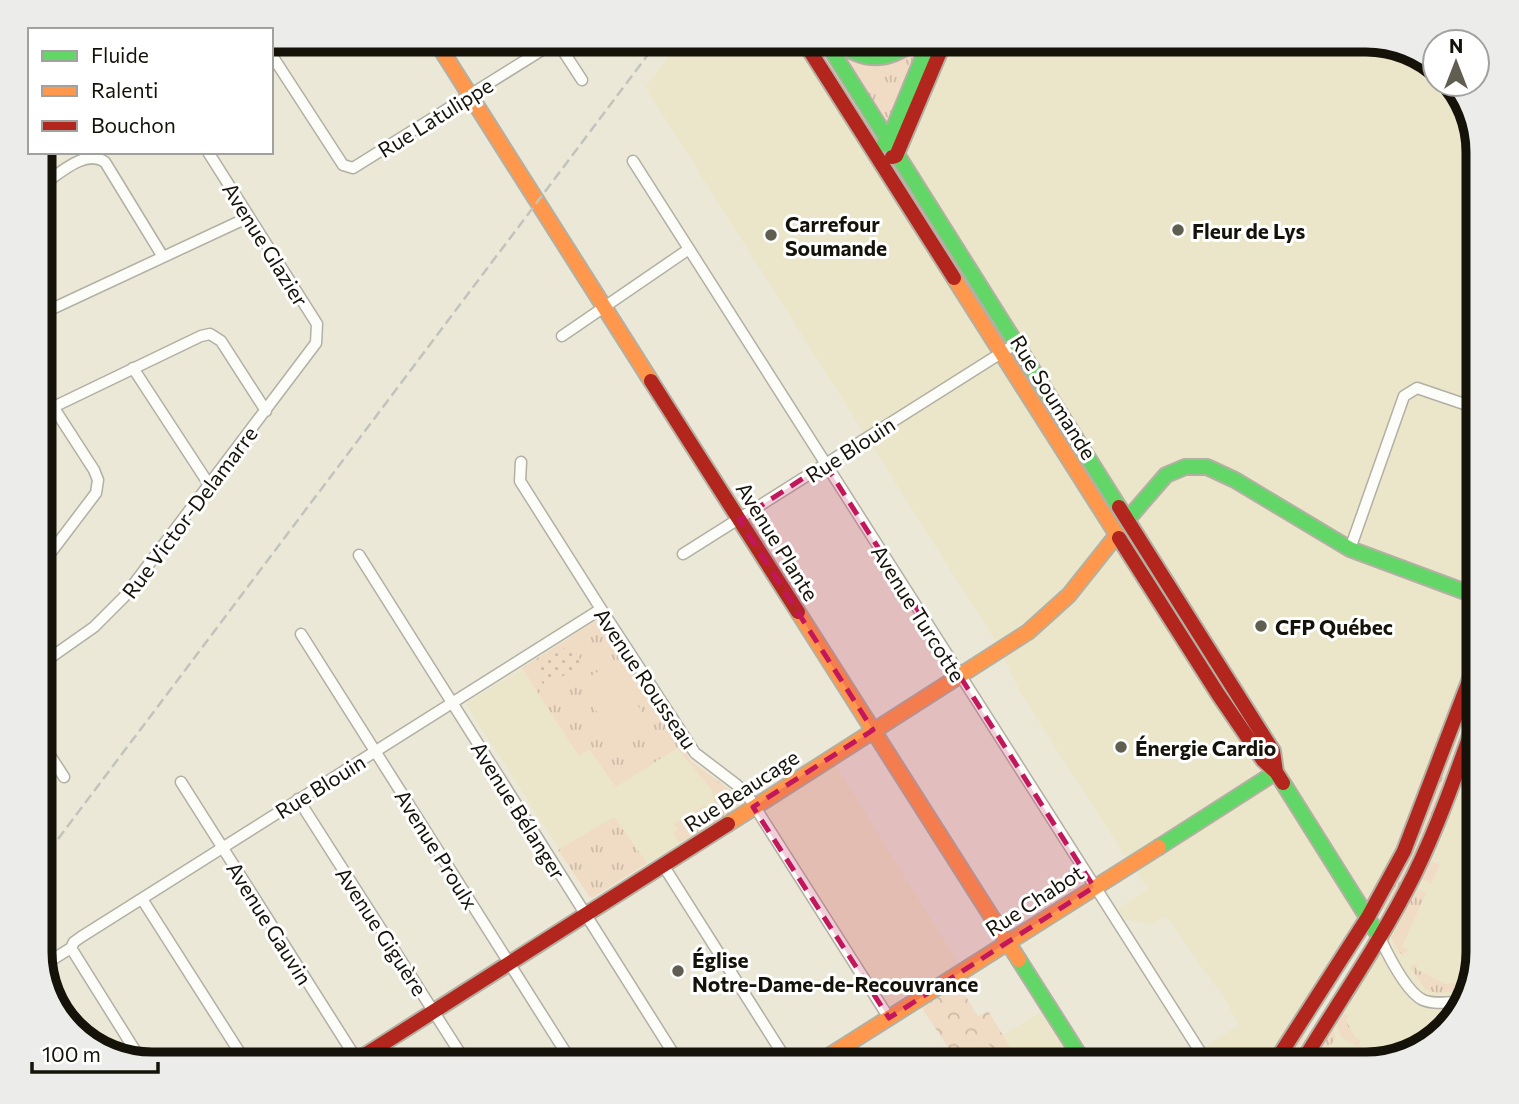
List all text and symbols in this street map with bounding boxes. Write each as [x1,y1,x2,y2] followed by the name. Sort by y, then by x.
[28,28,273,154] legend
[1421,28,1491,98] north arrow
[1449,34,1463,57] text: N
[91,42,149,67] text: Fluide
[373,72,497,162] street label: Rue Latulippe
[91,77,158,102] text: Ralenti
[91,112,176,137] text: Bouchon
[218,178,314,310] street label: Avenue Glazier
[785,211,887,260] place label: Carrefour Soumande
[1192,218,1306,243] place label: Fleur de Lys
[1170,222,1186,238] marker: Fleur de Lys
[763,227,779,243] marker: Carrefour Soumande
[1006,330,1102,464] street label: Rue Soumande
[801,411,899,487] street label: Rue Blouin
[116,421,262,603] street label: Rue Victor-Delamarre
[732,477,824,605] street label: Avenue Plante
[867,540,971,686] street label: Avenue Turcotte
[590,603,702,753] street label: Avenue Rousseau
[1275,614,1393,639] place label: CFP Québec
[1253,618,1269,634] marker: CFP Québec
[1135,735,1276,760] place label: Énergie Cardio
[467,737,571,883] street label: Avenue Bélanger
[1113,739,1129,755] marker: Énergie Cardio
[679,744,803,836] street label: Rue Beaucage
[270,749,370,823] street label: Rue Blouin
[390,785,484,913] street label: Avenue Proulx
[222,857,318,989] street label: Avenue Gauvin
[980,859,1088,941] street label: Rue Chabot
[331,862,433,1000] street label: Avenue Giguère
[692,947,978,996] place label: Église Notre-Dame-de-Recouvrance
[670,963,686,979] marker: Église Notre-Dame-de-Recouvrance
[32,1030,158,1074] scale bar
[42,1041,101,1066] text: 100 m

